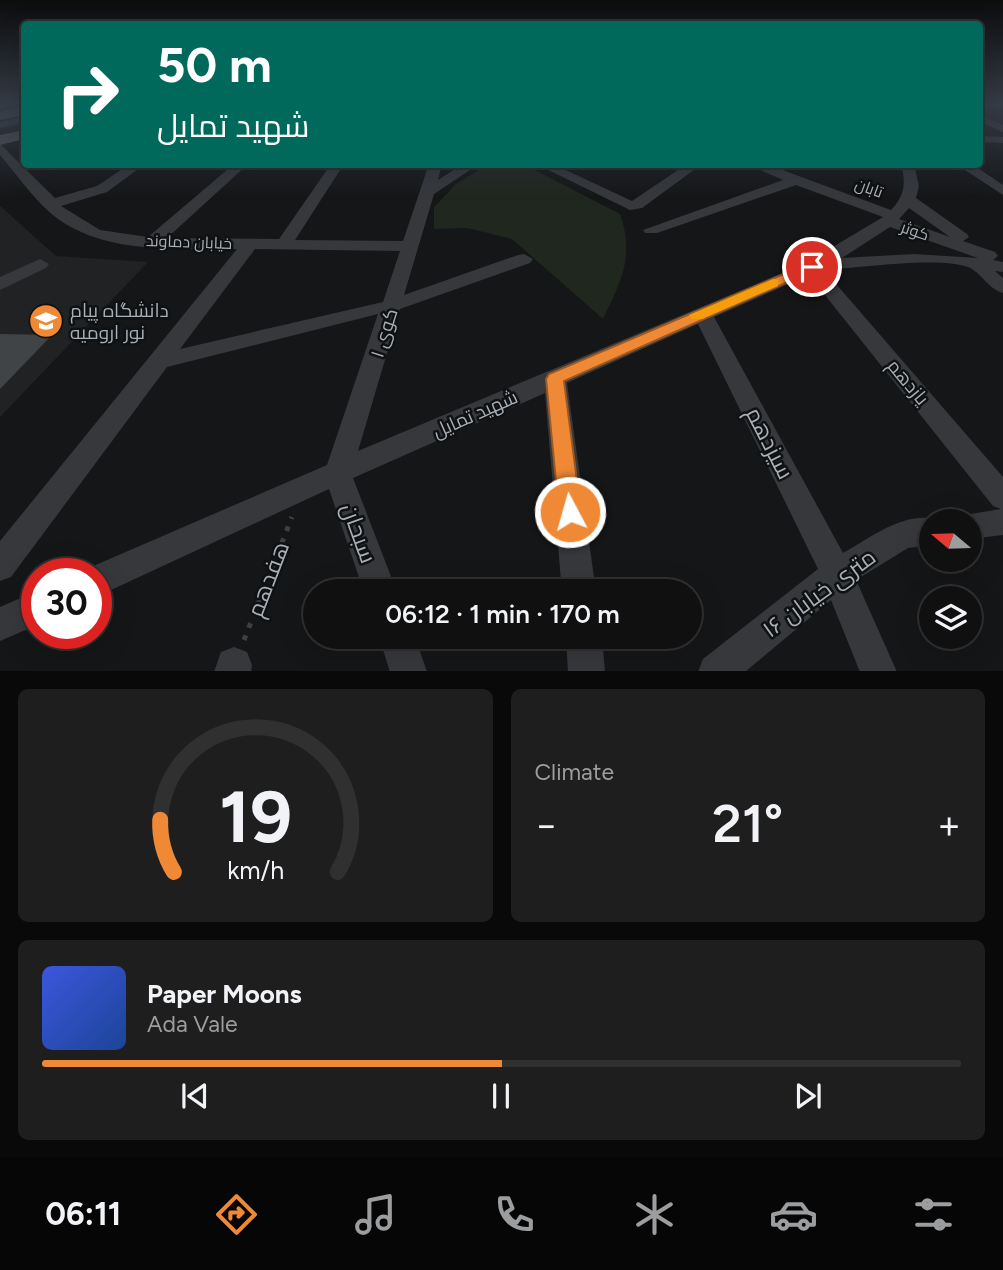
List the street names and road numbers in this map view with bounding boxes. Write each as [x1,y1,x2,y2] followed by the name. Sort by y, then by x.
[852,174,886,203] street label: تابان
[898,217,931,245] street label: کوثر
[146,231,232,254] street label: خیابان دماوند
[365,305,403,361] street label: کوی ۱
[881,354,934,411] street label: یازدهم
[429,385,521,443] street label: شهید تمایل
[738,402,800,485] street label: سیزدهم
[335,499,383,567] street label: سبحان
[241,537,297,622] street label: هفدهم
[757,543,881,643] street label: ۱۶ متری خیابان

